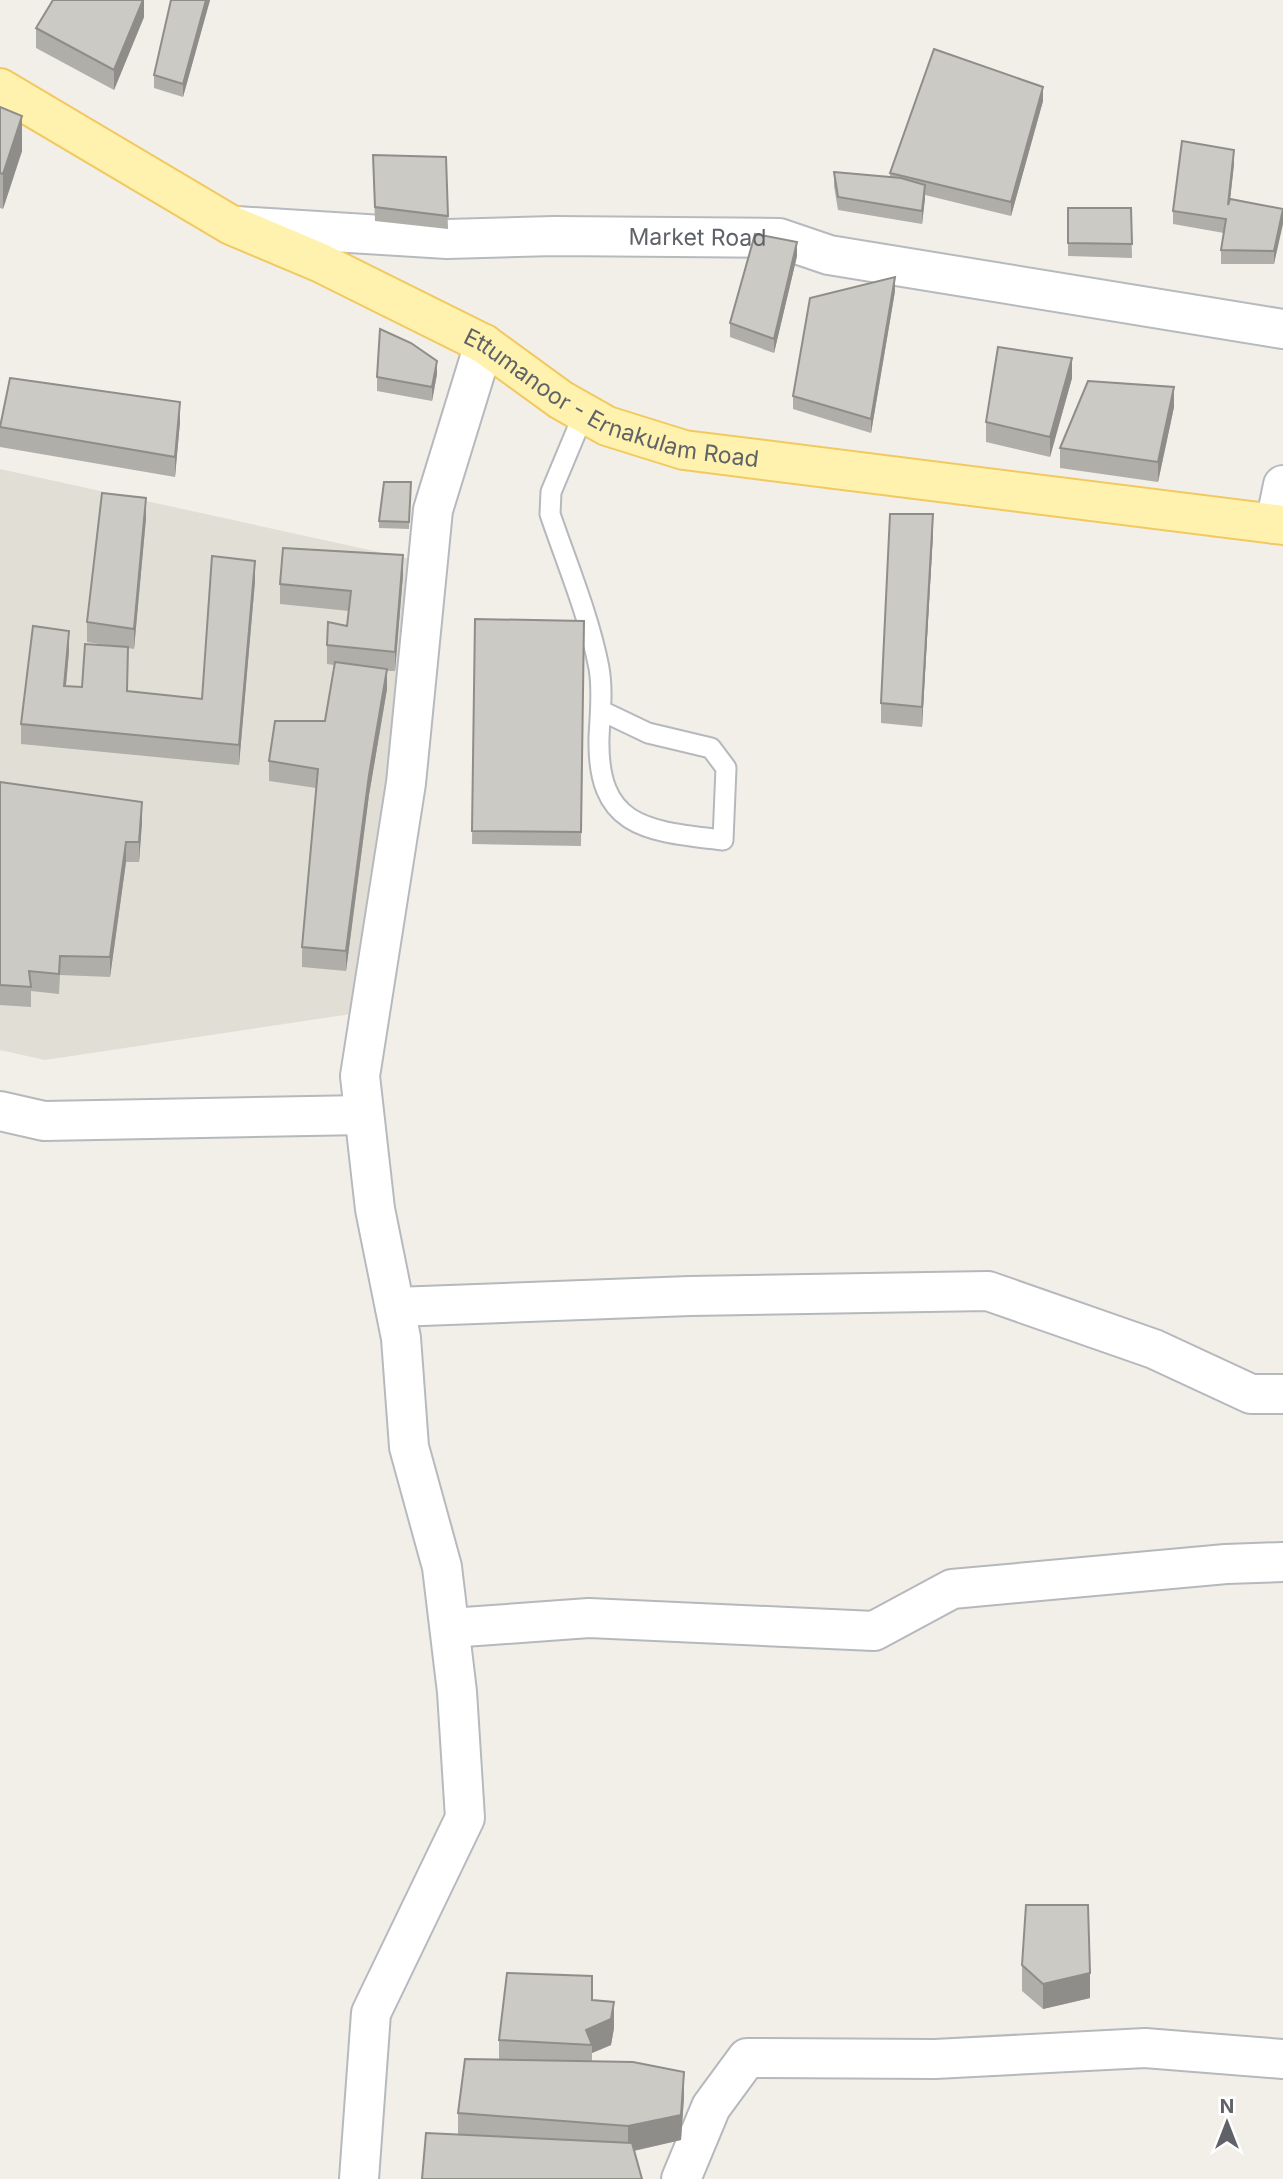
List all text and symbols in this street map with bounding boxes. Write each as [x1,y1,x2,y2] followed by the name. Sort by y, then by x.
[629,223,767,252] street label: Market Road
[459,322,760,473] street label: Ettumanoor - Ernakulam Road
[1192,2088,1262,2158] north arrow
[1220,2095,1234,2118] text: N

